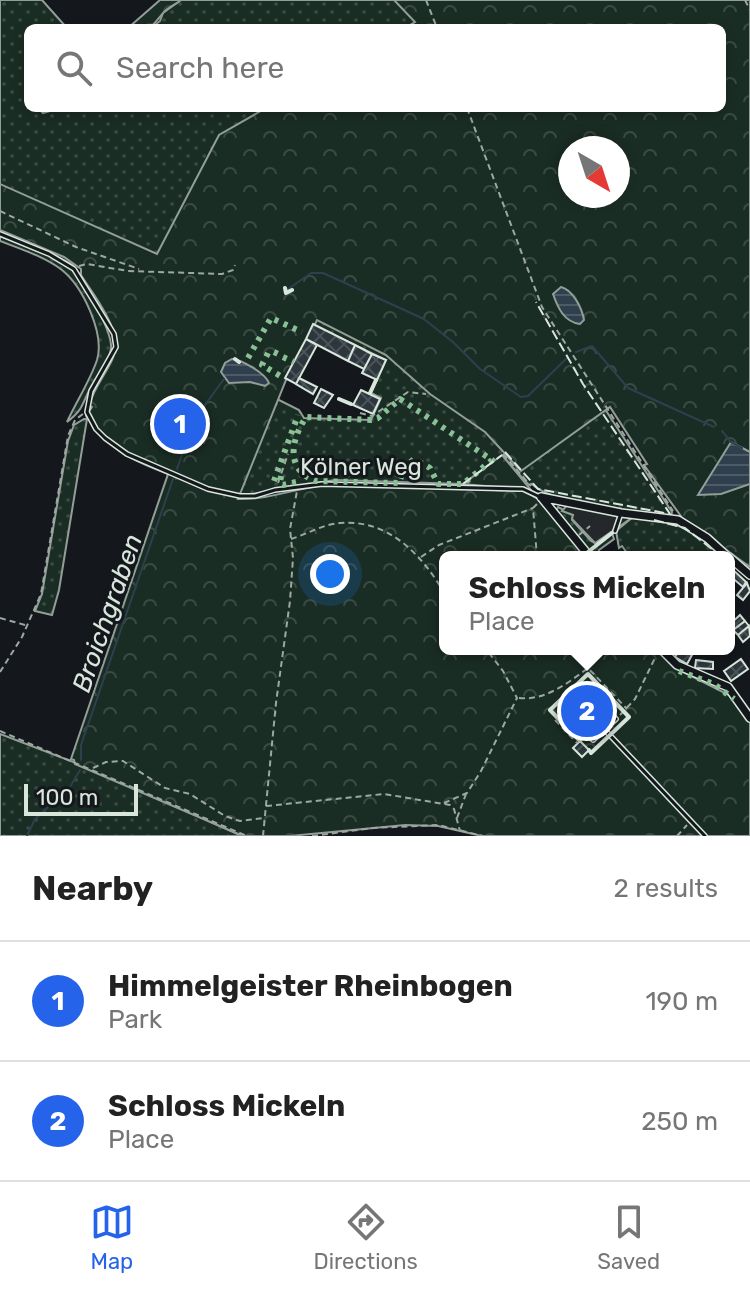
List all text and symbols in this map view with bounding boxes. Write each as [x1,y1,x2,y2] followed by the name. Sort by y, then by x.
[24,24,726,112] search box
[52,46,96,90] icon: search
[116,50,284,86] text: Search here
[558,136,630,208] north arrow
[154,394,206,454] pin: 1
[300,453,422,481] street label: Kölner Weg
[66,530,149,696] water label: Broichgraben
[439,551,735,655] popup
[310,554,350,594] your location
[468,570,706,606] text: Schloss Mickeln
[468,606,535,637] text: Place
[561,681,613,741] pin: 2
[24,780,138,816] scale bar
[36,784,98,811] text: 100 m
[32,868,153,909] text: Nearby
[614,873,718,904] text: 2 results
[108,968,513,1004] text: Himmelgeister Rheinbogen
[52,986,64,1017] text: 1
[645,986,718,1017] text: 190 m
[108,1004,162,1035] text: Park
[108,1088,345,1124] text: Schloss Mickeln
[50,1106,66,1137] text: 2
[641,1106,718,1137] text: 250 m
[108,1124,174,1155] text: Place
[90,1200,134,1275] tab: Map
[313,1200,418,1275] tab: Directions
[597,1200,660,1275] tab: Saved

